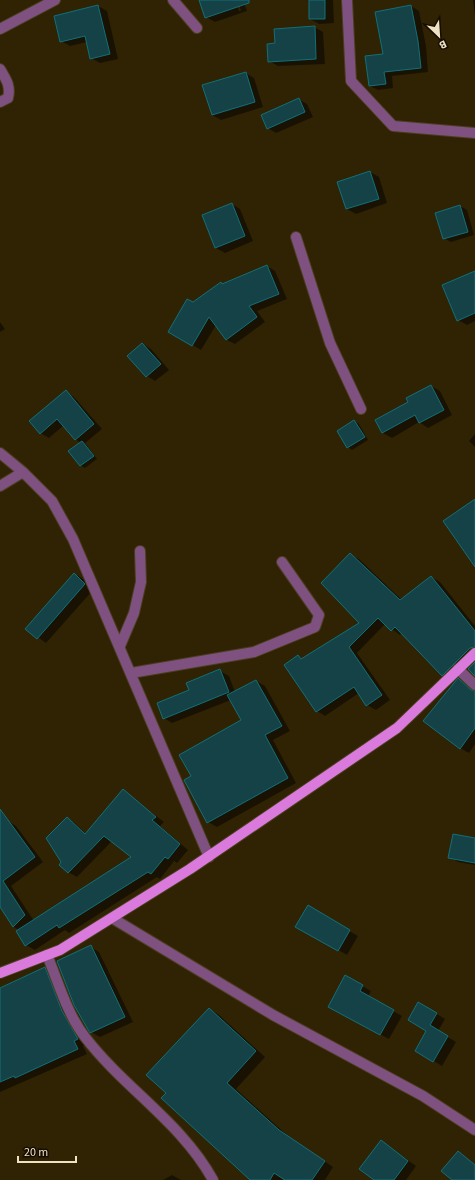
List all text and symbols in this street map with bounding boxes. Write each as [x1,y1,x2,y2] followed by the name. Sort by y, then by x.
[419,16,459,56] north arrow
[437,36,449,53] text: B
[18,1138,76,1164] scale bar
[24,1144,48,1161] text: 20 m

